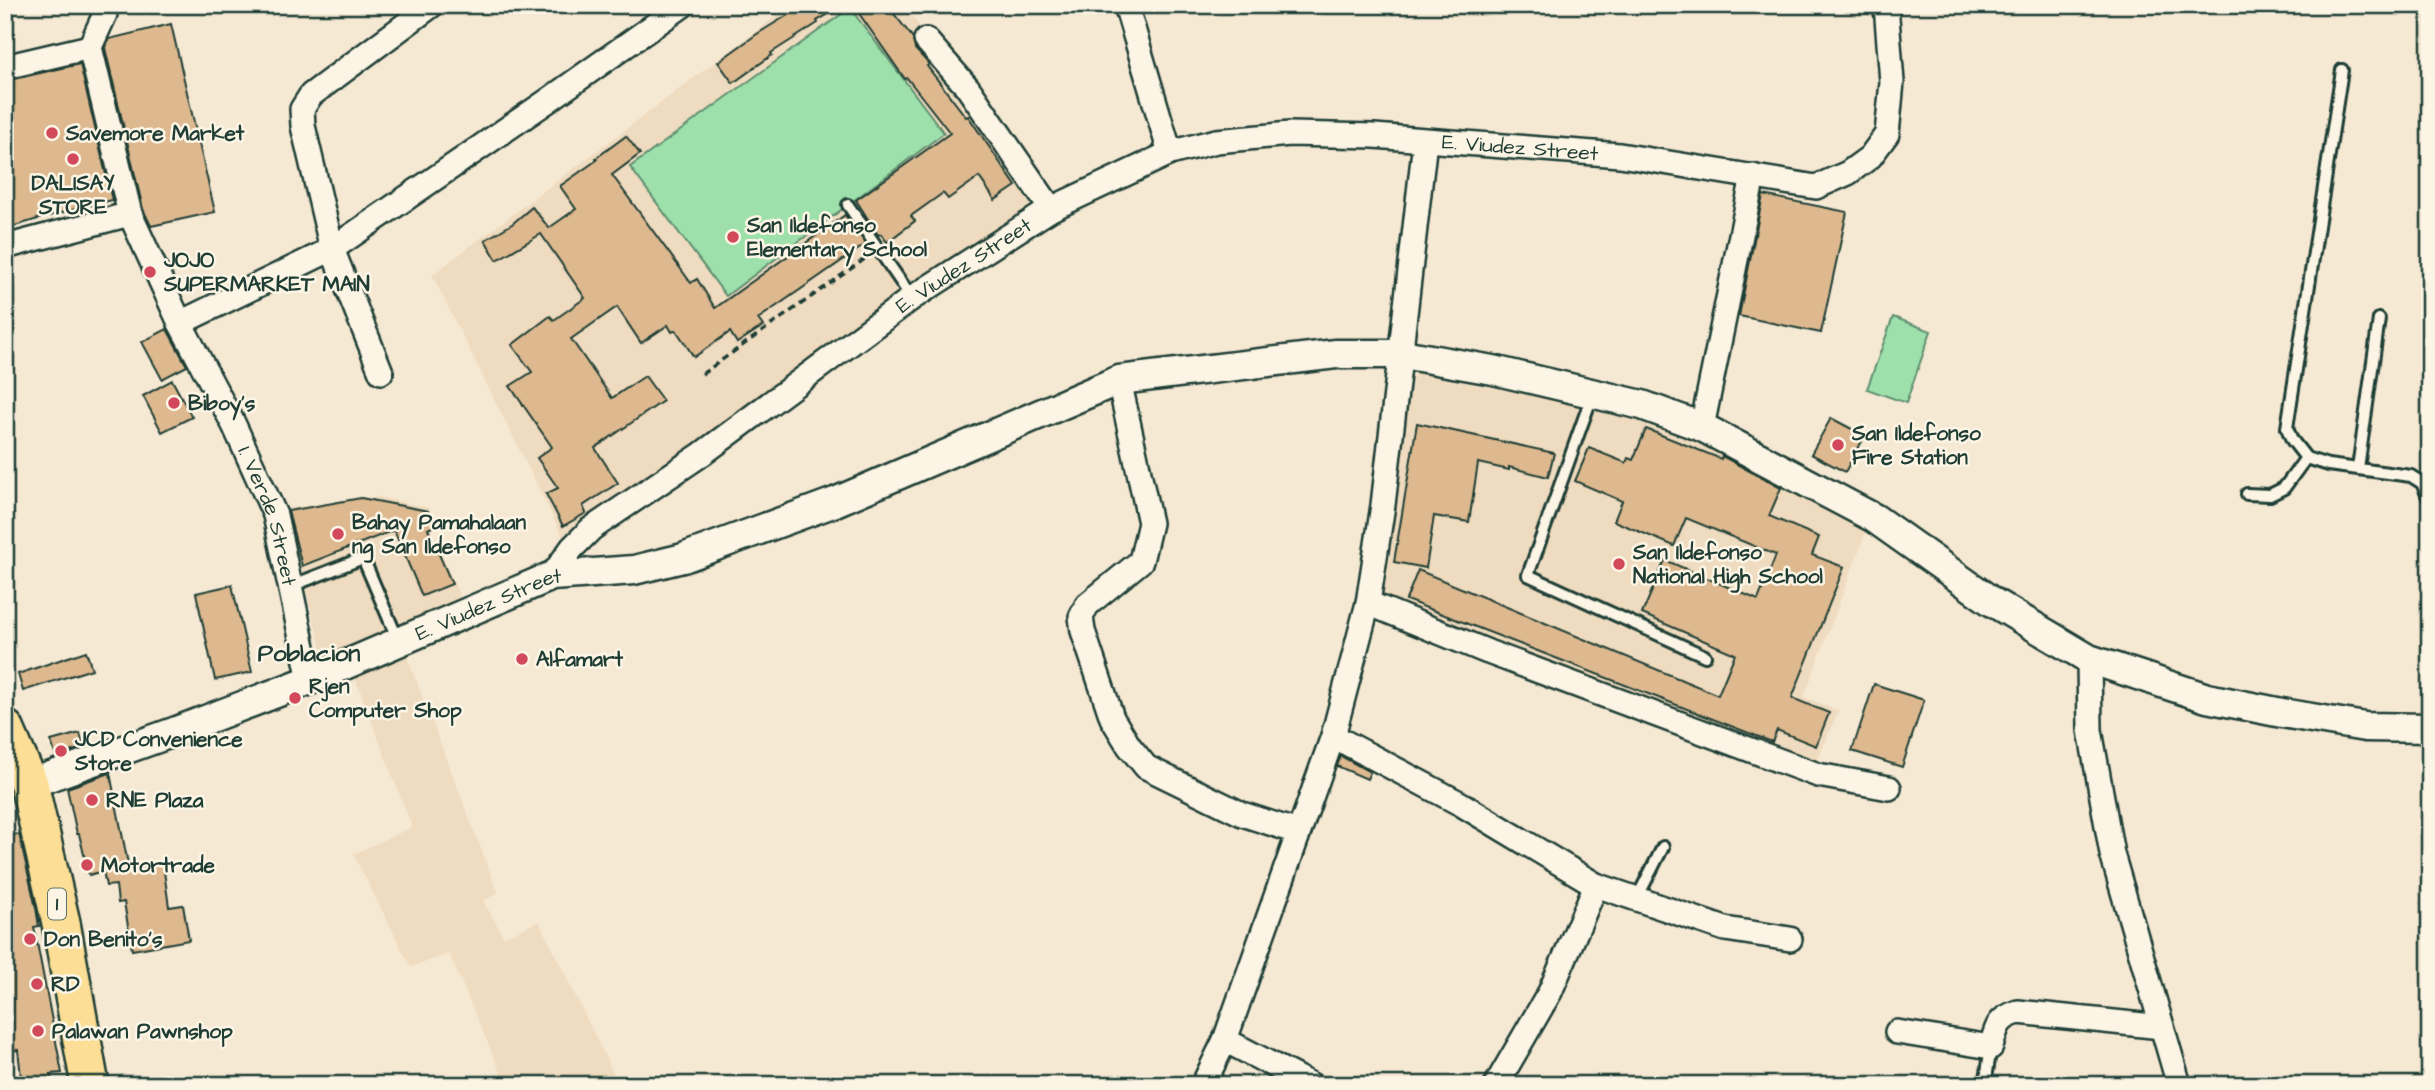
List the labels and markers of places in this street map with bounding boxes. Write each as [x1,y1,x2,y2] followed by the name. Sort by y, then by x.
[65,119,245,148] place label: Savemore Market
[44,125,60,141] marker: Savemore Market
[65,151,81,167] marker: DALISAY STORE
[32,169,115,222] place label: DALISAY STORE
[746,211,928,267] place label: San Ildefonso Elementary School
[725,229,741,245] marker: San Ildefonso Elementary School
[163,246,370,299] place label: JOJO SUPERMARKET MAIN
[142,264,158,280] marker: JOJO SUPERMARKET MAIN
[188,389,256,421] place label: Biboy's
[166,395,182,411] marker: Biboy's
[1851,419,1981,472] place label: San Ildefonso Fire Station
[1830,437,1846,453] marker: San Ildefonso Fire Station
[352,508,526,563] place label: Bahay Pamahalaan ng San Ildefonso
[330,526,346,542] marker: Bahay Pamahalaan ng San Ildefonso
[1632,538,1824,593] place label: San Ildefonso National High School
[1611,556,1627,572] marker: San Ildefonso National High School
[536,645,624,674] place label: Alfamart
[514,651,530,667] marker: Alfamart
[309,672,462,726] place label: Rjen Computer Shop
[287,690,303,706] marker: Rjen Computer Shop
[74,725,243,778] place label: JCD Convenience Store
[53,743,69,759] marker: JCD Convenience Store
[106,786,204,815] place label: RNE Plaza
[84,792,100,808] marker: RNE Plaza
[101,851,216,880] place label: Motortrade
[79,857,95,873] marker: Motortrade
[44,925,163,954] place label: Don Benito's
[22,931,38,947] marker: Don Benito's
[51,970,80,999] place label: RD
[29,976,45,992] marker: RD
[52,1017,233,1047] place label: Palawan Pawnshop
[30,1023,46,1039] marker: Palawan Pawnshop

